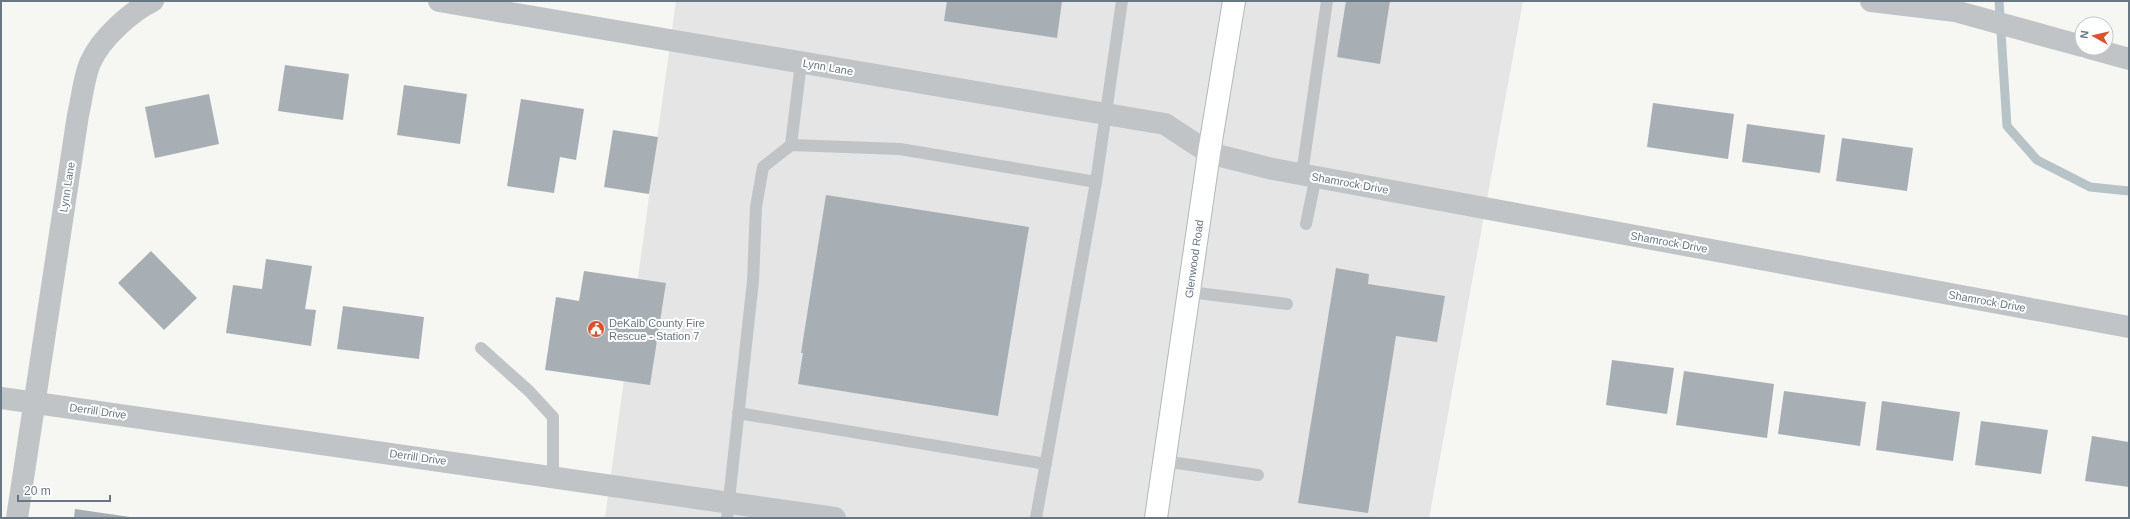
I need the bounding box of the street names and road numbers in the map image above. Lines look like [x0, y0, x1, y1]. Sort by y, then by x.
street label: Lynn Lane [802, 57, 854, 77]
street label: Lynn Lane [57, 161, 77, 213]
street label: Shamrock Drive [1310, 170, 1390, 196]
street label: Glenwood Road [1183, 219, 1205, 299]
street label: Shamrock Drive [1629, 229, 1709, 255]
street label: Shamrock Drive [1947, 288, 2027, 314]
street label: Derrill Drive [69, 401, 127, 421]
street label: Derrill Drive [389, 447, 447, 467]

